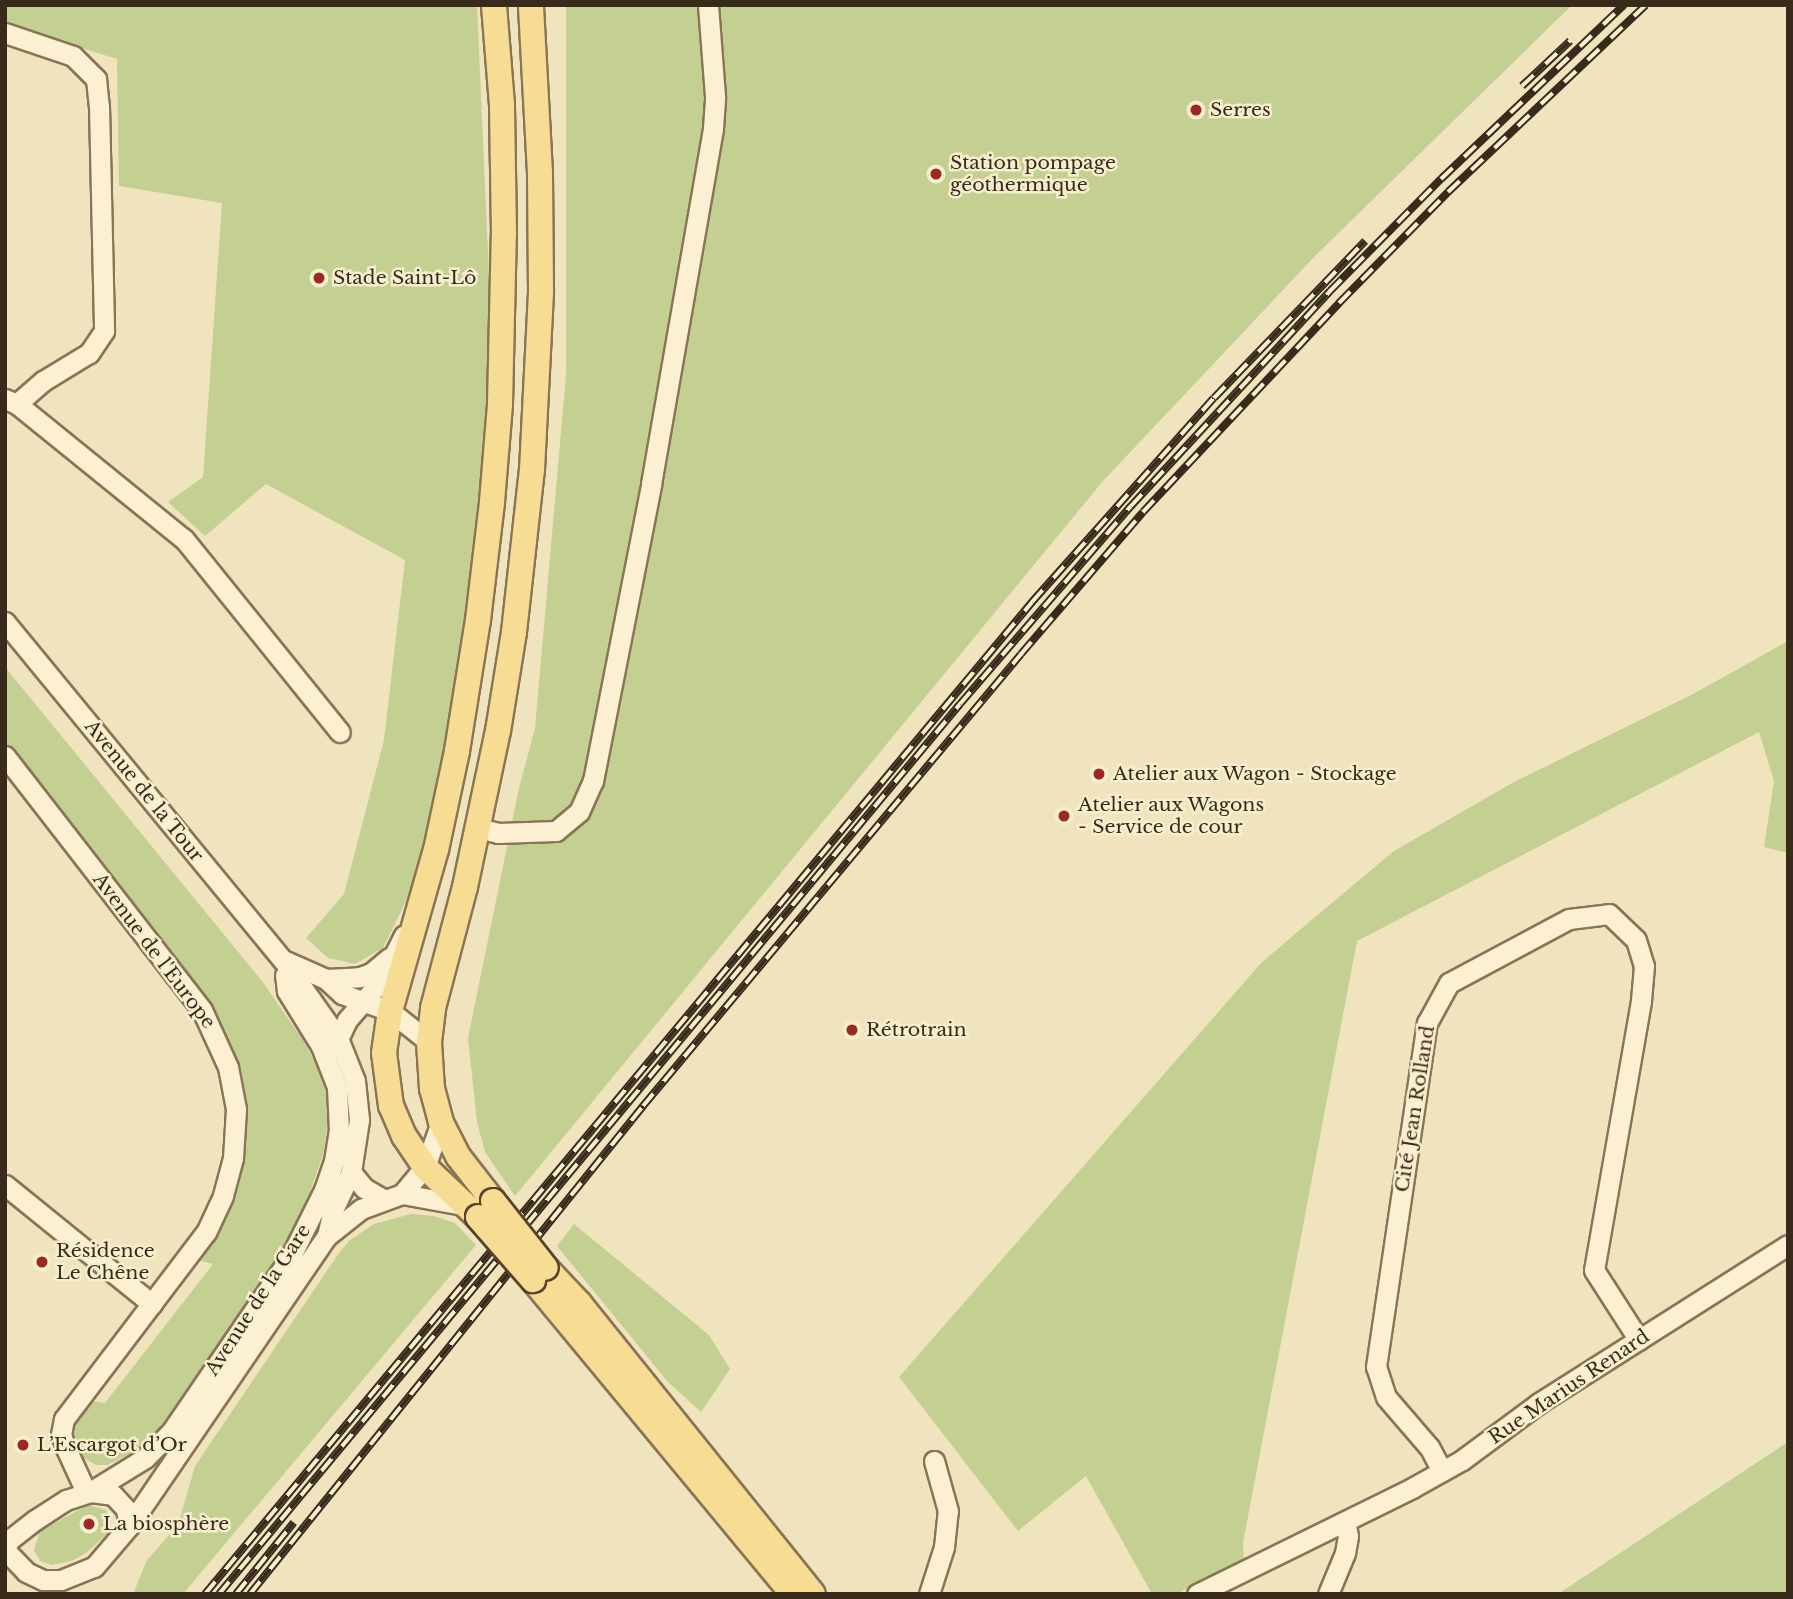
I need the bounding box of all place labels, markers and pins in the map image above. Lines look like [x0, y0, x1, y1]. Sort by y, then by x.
place label: Serres [1210, 99, 1271, 121]
marker: Serres [1188, 102, 1204, 118]
place label: Station pompage géothermique [950, 152, 1116, 196]
marker: Station pompage géothermique [928, 166, 944, 182]
place label: Stade Saint-Lô [333, 267, 476, 289]
marker: Stade Saint-Lô [311, 270, 327, 286]
place label: Atelier aux Wagon - Stockage [1113, 763, 1398, 785]
marker: Atelier aux Wagon - Stockage [1091, 766, 1107, 782]
place label: Atelier aux Wagons - Service de cour [1078, 794, 1266, 838]
marker: Atelier aux Wagons - Service de cour [1056, 808, 1072, 824]
place label: Rétrotrain [866, 1019, 967, 1041]
marker: Rétrotrain [844, 1022, 860, 1038]
place label: Résidence Le Chêne [56, 1240, 155, 1284]
marker: Résidence Le Chêne [34, 1254, 50, 1270]
place label: L’Escargot d’Or [37, 1434, 187, 1456]
marker: L’Escargot d’Or [15, 1437, 31, 1453]
place label: La biosphère [103, 1513, 229, 1535]
marker: La biosphère [81, 1516, 97, 1532]

